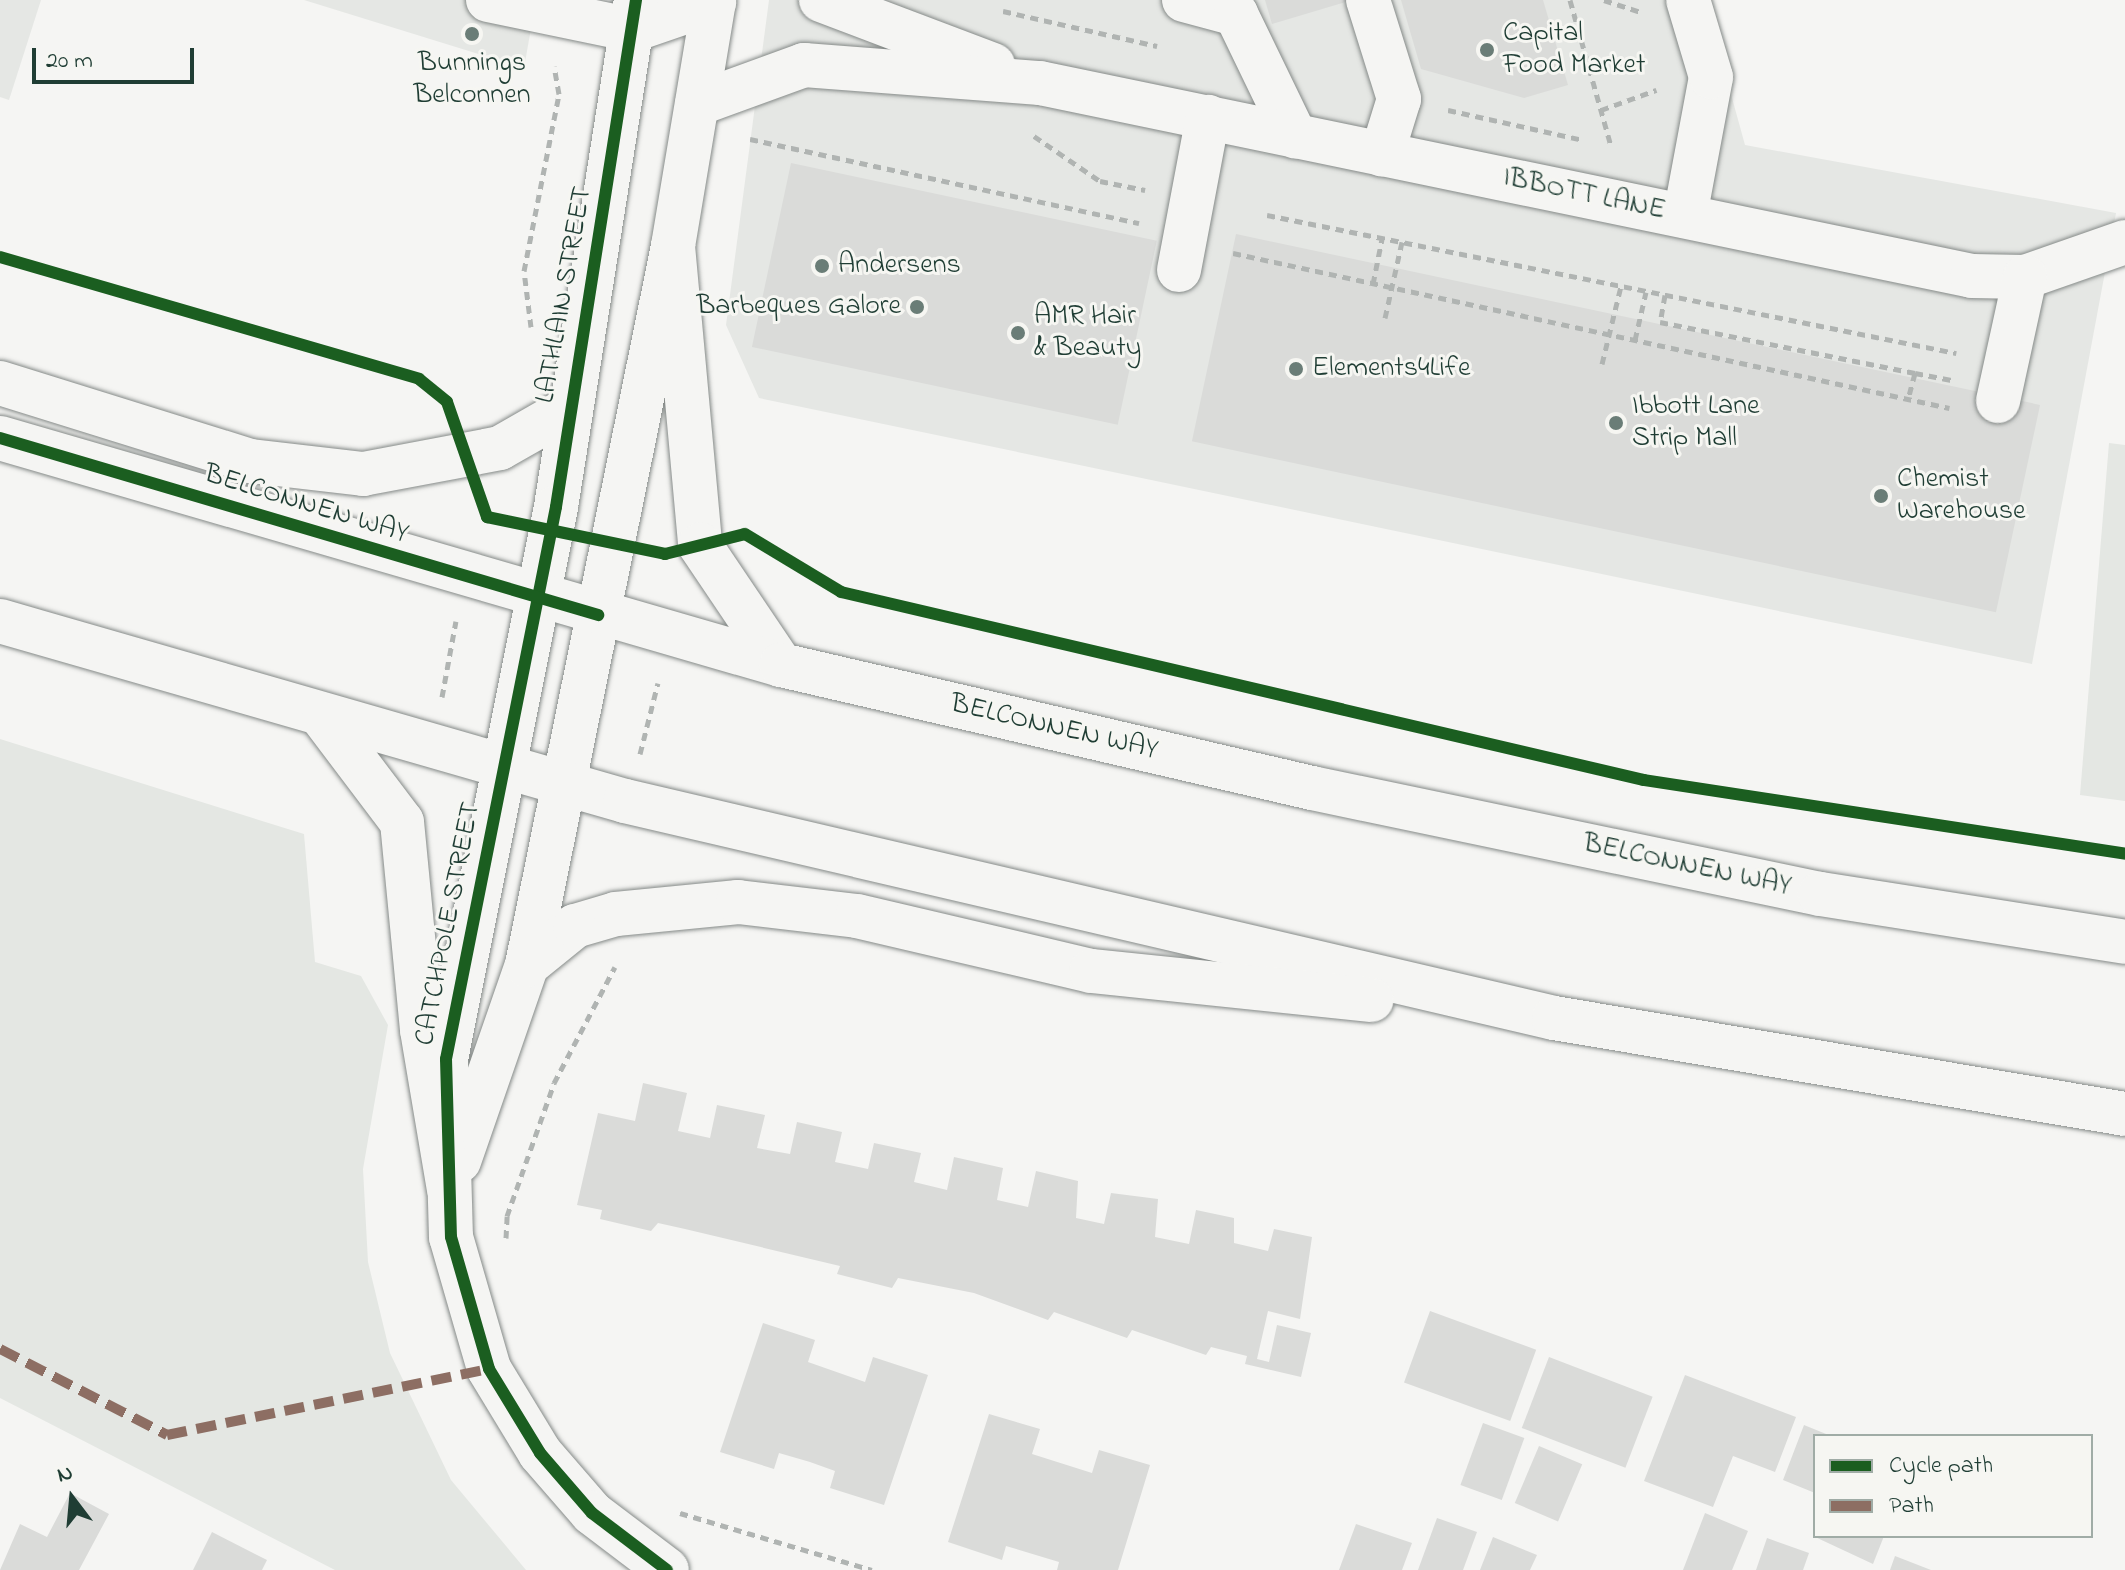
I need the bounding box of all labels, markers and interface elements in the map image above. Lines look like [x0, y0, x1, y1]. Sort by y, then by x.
place label: Capital Food Market [1503, 17, 1645, 83]
marker: Bunnings Belconnen [463, 25, 481, 43]
scale bar [36, 32, 198, 82]
marker: Capital Food Market [1478, 41, 1496, 59]
text: 20 m [46, 44, 93, 79]
place label: Bunnings Belconnen [413, 47, 531, 113]
street label: IBBOTT LANE [1500, 161, 1668, 229]
street label: LATHLAIN STREET [529, 184, 601, 406]
place label: Andersens [838, 249, 961, 283]
marker: Andersens [813, 257, 831, 275]
place label: Barbeques Galore [696, 290, 901, 324]
marker: Barbeques Galore [908, 298, 926, 316]
place label: AMR Hair & Beauty [1034, 300, 1141, 366]
marker: AMR Hair & Beauty [1009, 324, 1027, 342]
place label: Elements4Life [1312, 352, 1470, 386]
marker: Elements4Life [1287, 360, 1305, 378]
place label: Ibbott Lane Strip Mall [1632, 390, 1760, 456]
marker: Ibbott Lane Strip Mall [1607, 414, 1625, 432]
street label: BELCONNEN WAY [200, 458, 412, 552]
place label: Chemist Warehouse [1897, 463, 2026, 529]
marker: Chemist Warehouse [1872, 487, 1890, 505]
street label: BELCONNEN WAY [947, 688, 1161, 768]
street label: CATCHPOLE STREET [409, 800, 489, 1048]
street label: BELCONNEN WAY [1580, 828, 1794, 904]
legend [1813, 1434, 2093, 1538]
text: Cycle path [1889, 1449, 1993, 1484]
north arrow [32, 1458, 112, 1538]
text: N [54, 1458, 77, 1492]
text: Path [1889, 1489, 1934, 1524]

